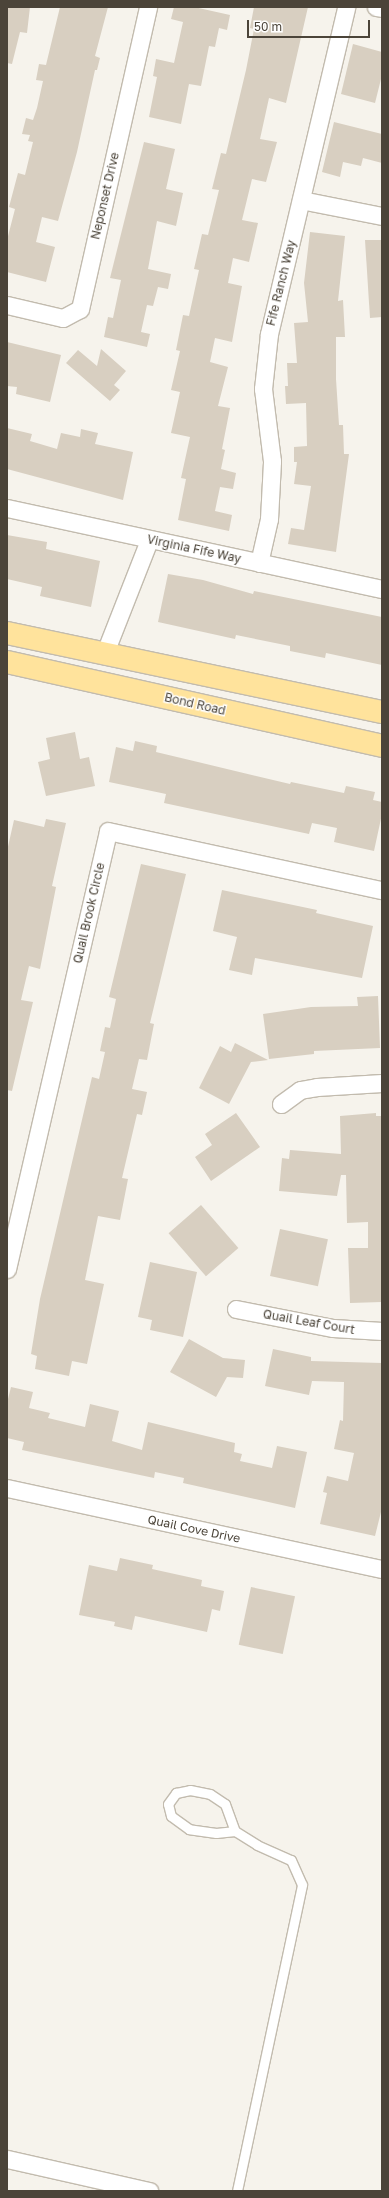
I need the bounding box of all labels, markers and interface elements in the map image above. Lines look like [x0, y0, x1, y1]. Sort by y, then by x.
scale bar [249, 12, 372, 38]
text: 50 m [254, 19, 282, 34]
street label: Neponset Drive [88, 151, 122, 241]
street label: Fife Ranch Way [263, 239, 299, 327]
street label: Virginia Fife Way [146, 532, 242, 566]
street label: Bond Road [163, 690, 227, 718]
street label: Quail Brook Circle [70, 861, 108, 965]
street label: Quail Leaf Court [262, 1307, 356, 1337]
street label: Quail Cove Drive [146, 1512, 242, 1546]

